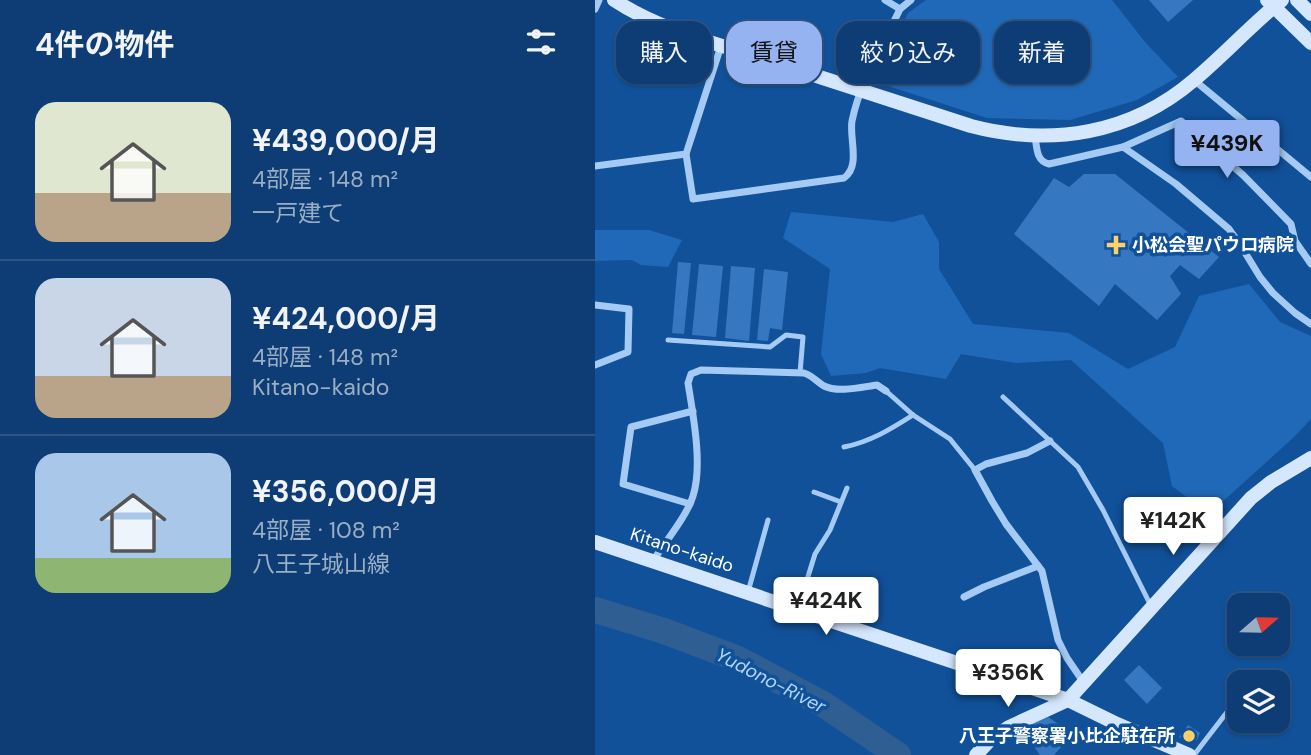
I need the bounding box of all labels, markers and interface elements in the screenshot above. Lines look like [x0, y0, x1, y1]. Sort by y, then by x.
chip: 購入 [616, 21, 712, 84]
chip: 賃貸 [726, 21, 822, 84]
chip: 絞り込み [836, 21, 980, 84]
chip: 新着 [994, 21, 1090, 84]
icon: filters [522, 23, 560, 61]
text: 4件の物件 [35, 25, 175, 64]
pin: ¥439K [1178, 120, 1276, 180]
text: ¥439,000/月 [252, 121, 440, 160]
text: ¥439K [1191, 128, 1263, 158]
icon: home [91, 130, 175, 214]
text: 4部屋 · 148 m² [252, 164, 398, 194]
text: 一戸建て [252, 198, 344, 228]
place label: 小松会聖パウロ病院 [1132, 233, 1294, 257]
marker: 小松会聖パウロ病院 [1106, 235, 1126, 255]
text: ¥424,000/月 [252, 299, 440, 338]
icon: home [91, 306, 175, 390]
text: 4部屋 · 148 m² [252, 342, 398, 372]
text: Kitano-kaido [252, 372, 389, 402]
text: ¥356,000/月 [252, 472, 440, 511]
icon: home [91, 481, 175, 565]
pin: ¥142K [1124, 498, 1222, 557]
text: ¥142K [1140, 505, 1206, 535]
text: 4部屋 · 108 m² [252, 515, 400, 545]
street label: Kitano-kaido [627, 522, 737, 578]
text: 八王子城山線 [252, 549, 390, 579]
pin: ¥424K [777, 578, 875, 637]
text: ¥424K [790, 585, 862, 615]
north arrow [1227, 593, 1290, 656]
map controls [1227, 593, 1290, 733]
water label: Yudono-River [711, 642, 831, 719]
pin: ¥356K [959, 650, 1057, 709]
text: ¥356K [972, 657, 1044, 687]
button: layers [1227, 670, 1290, 733]
place label: 八王子警察署小比企駐在所 [959, 724, 1175, 748]
marker: 八王子警察署小比企駐在所 [1181, 728, 1197, 744]

